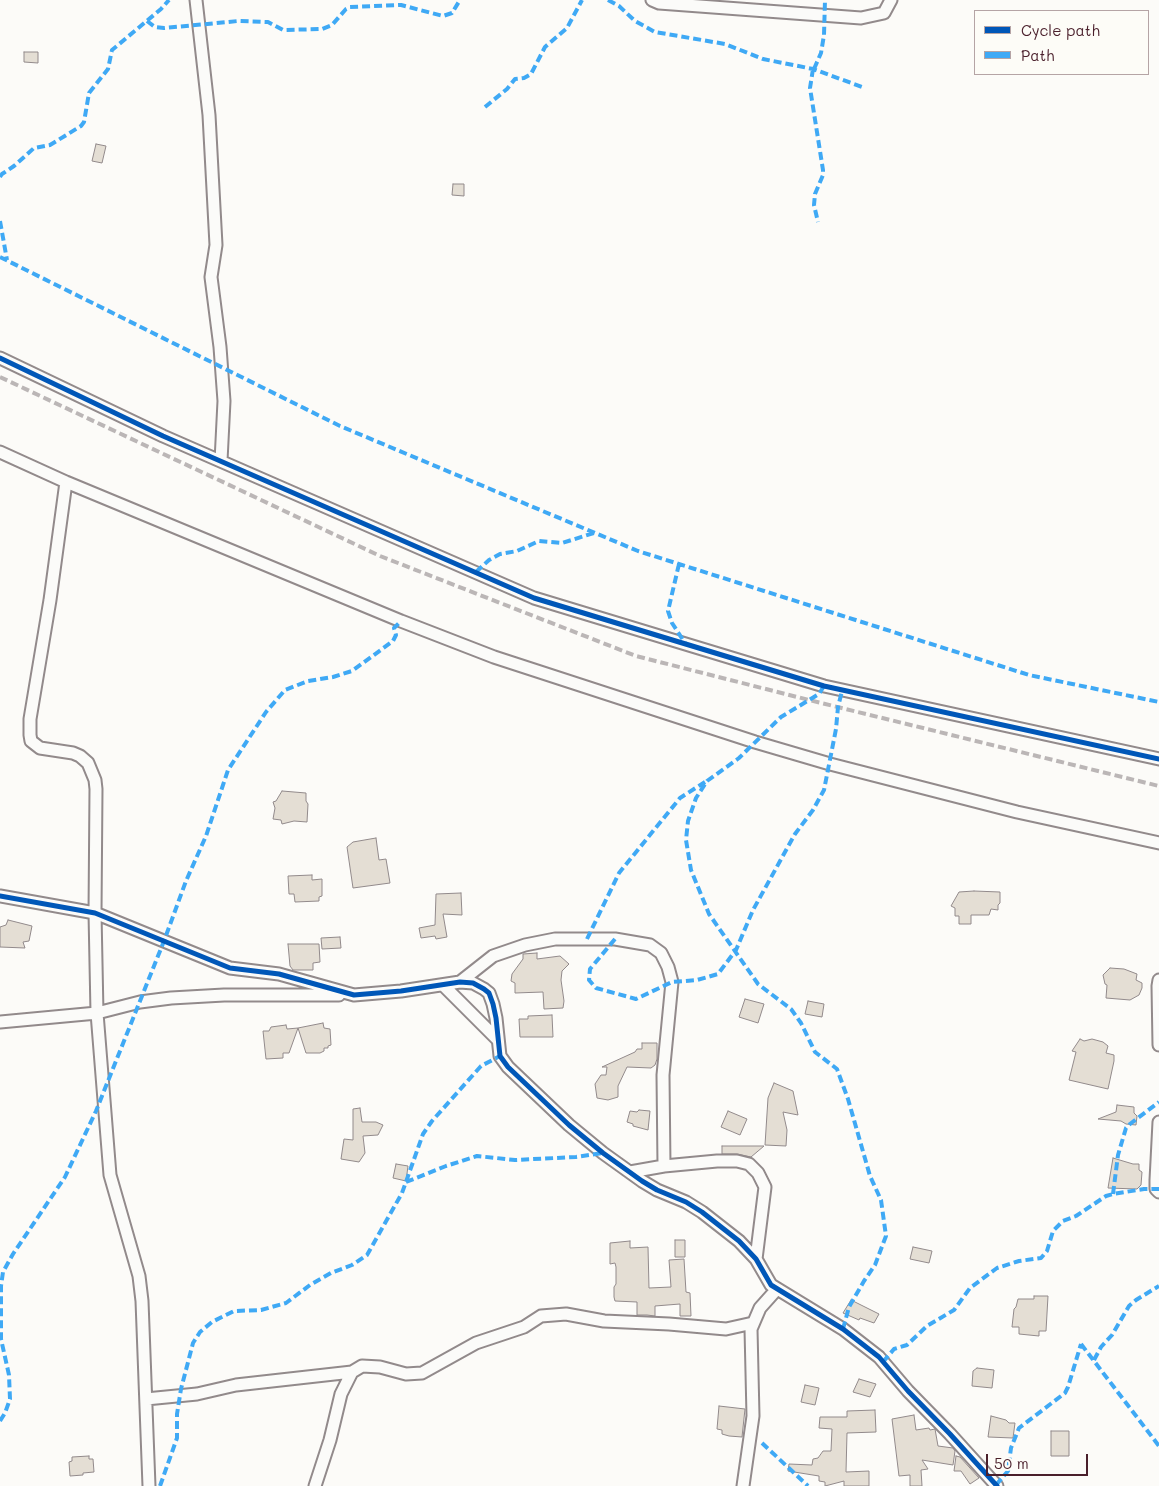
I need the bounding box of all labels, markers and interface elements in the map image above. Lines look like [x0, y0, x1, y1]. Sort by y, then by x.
legend [974, 10, 1149, 75]
text: Cycle path [1021, 20, 1100, 40]
text: Path [1021, 45, 1055, 65]
scale bar [989, 1444, 1092, 1476]
text: 50 m [994, 1453, 1029, 1473]

